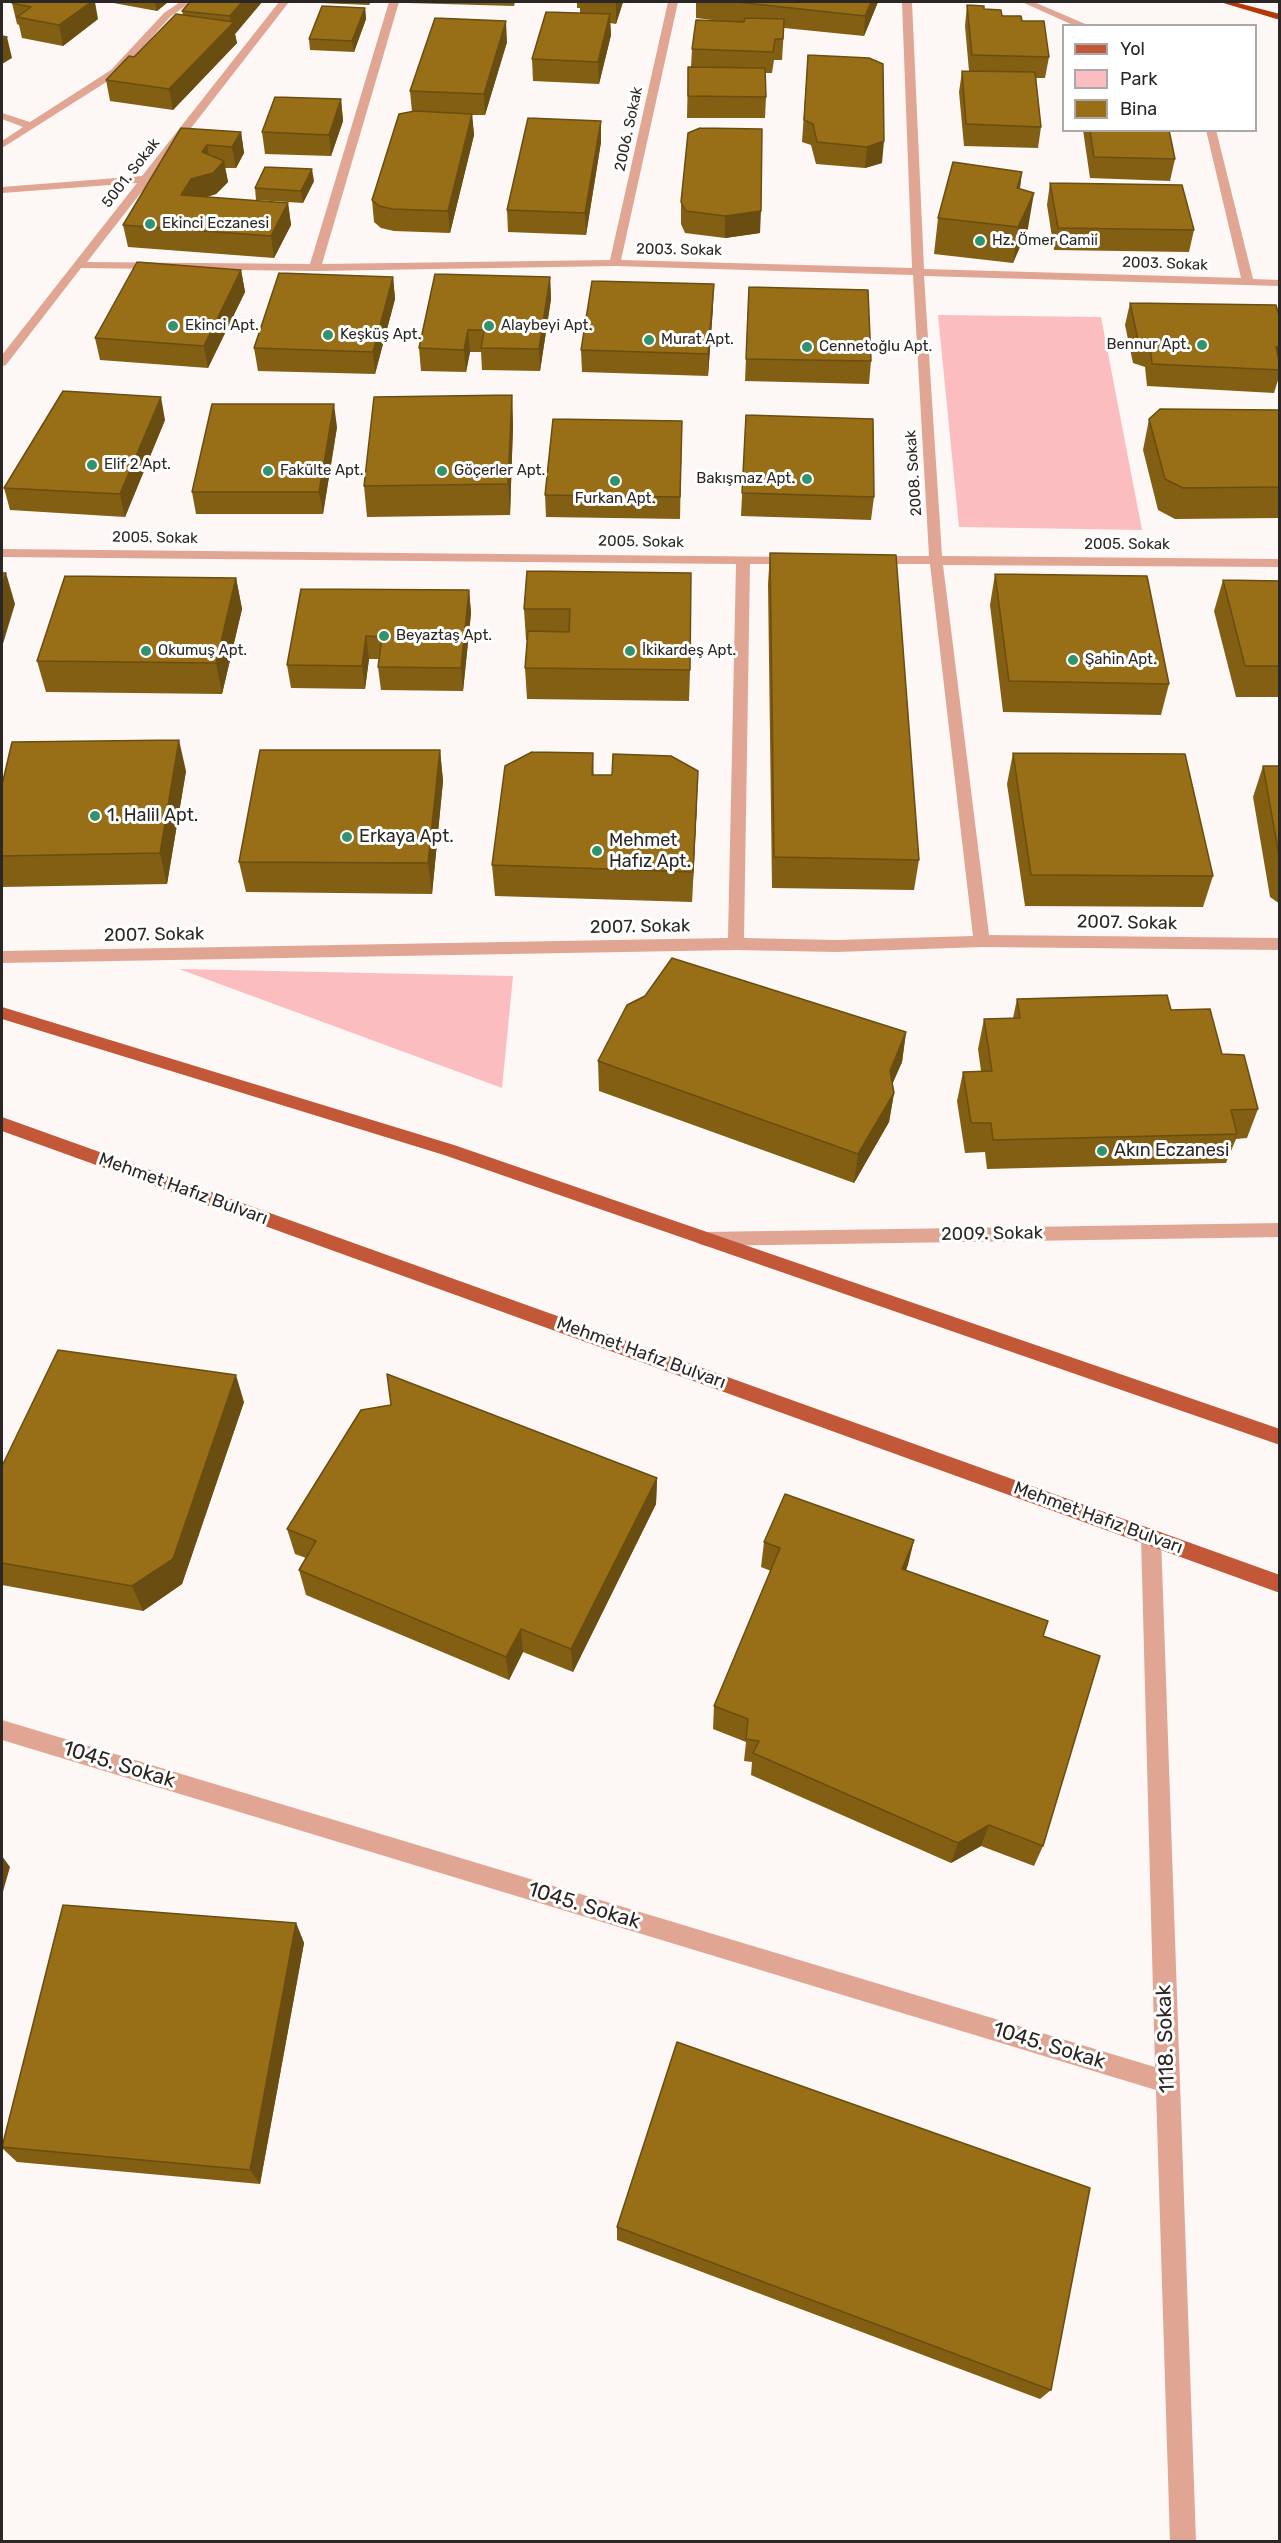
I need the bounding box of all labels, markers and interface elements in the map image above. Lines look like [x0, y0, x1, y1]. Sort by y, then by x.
legend [1062, 24, 1257, 132]
text: Yol [1120, 38, 1145, 60]
text: Park [1120, 68, 1157, 90]
street label: 2006. Sokak [611, 85, 647, 173]
text: Bina [1120, 98, 1157, 120]
street label: 5001. Sokak [98, 135, 164, 211]
place label: Ekinci Eczanesi [162, 215, 269, 233]
marker: Ekinci Eczanesi [143, 217, 157, 231]
place label: Hz. Ömer Camii [992, 232, 1098, 250]
marker: Hz. Ömer Camii [973, 234, 987, 248]
street label: 2003. Sokak [636, 240, 722, 260]
street label: 2003. Sokak [1122, 254, 1208, 274]
place label: Ekinci Apt. [185, 317, 259, 335]
place label: Alaybeyi Apt. [501, 317, 592, 335]
marker: Ekinci Apt. [166, 319, 180, 333]
marker: Alaybeyi Apt. [482, 319, 496, 333]
place label: Keşküş Apt. [340, 326, 421, 344]
marker: Keşküş Apt. [321, 328, 335, 342]
place label: Murat Apt. [661, 331, 734, 349]
marker: Murat Apt. [642, 333, 656, 347]
place label: Bennur Apt. [1106, 336, 1190, 354]
place label: Cennetoğlu Apt. [819, 338, 932, 356]
marker: Bennur Apt. [1195, 338, 1209, 352]
marker: Cennetoğlu Apt. [800, 340, 814, 354]
street label: 2008. Sokak [902, 429, 926, 517]
place label: Elif 2 Apt. [104, 456, 171, 474]
marker: Elif 2 Apt. [85, 458, 99, 472]
place label: Fakülte Apt. [280, 462, 364, 480]
place label: Göçerler Apt. [454, 462, 545, 480]
marker: Fakülte Apt. [261, 464, 275, 478]
marker: Göçerler Apt. [435, 464, 449, 478]
place label: Bakışmaz Apt. [696, 470, 795, 488]
marker: Bakışmaz Apt. [800, 472, 814, 486]
marker: Furkan Apt. [608, 474, 622, 488]
place label: Furkan Apt. [575, 490, 655, 508]
street label: 2005. Sokak [112, 528, 198, 548]
street label: 2005. Sokak [598, 532, 684, 552]
street label: 2005. Sokak [1084, 536, 1170, 554]
place label: Beyaztaş Apt. [396, 627, 492, 645]
marker: Beyaztaş Apt. [377, 629, 391, 643]
place label: Okumuş Apt. [158, 642, 247, 660]
place label: İkikardeş Apt. [642, 642, 736, 660]
marker: Okumuş Apt. [139, 644, 153, 658]
marker: İkikardeş Apt. [623, 644, 637, 658]
place label: Şahin Apt. [1085, 651, 1157, 669]
marker: Şahin Apt. [1066, 653, 1080, 667]
place label: 1. Halil Apt. [107, 805, 198, 827]
marker: 1. Halil Apt. [88, 809, 102, 823]
place label: Erkaya Apt. [359, 826, 454, 848]
marker: Erkaya Apt. [340, 830, 354, 844]
place label: Mehmet Hafız Apt. [609, 830, 691, 872]
marker: Mehmet Hafız Apt. [590, 844, 604, 858]
street label: 2007. Sokak [1077, 911, 1177, 935]
street label: 2007. Sokak [590, 915, 690, 939]
street label: 2007. Sokak [104, 923, 204, 947]
place label: Akın Eczanesi [1114, 1140, 1229, 1162]
marker: Akın Eczanesi [1095, 1144, 1109, 1158]
street label: Mehmet Hafız Bulvarı [95, 1148, 271, 1230]
street label: 2009. Sokak [941, 1222, 1043, 1246]
street label: Mehmet Hafız Bulvarı [553, 1312, 729, 1394]
street label: Mehmet Hafız Bulvarı [1010, 1477, 1186, 1559]
street label: 1045. Sokak [60, 1736, 178, 1794]
street label: 1045. Sokak [525, 1877, 643, 1935]
street label: 1118. Sokak [1152, 1984, 1180, 2094]
street label: 1045. Sokak [990, 2017, 1108, 2075]

